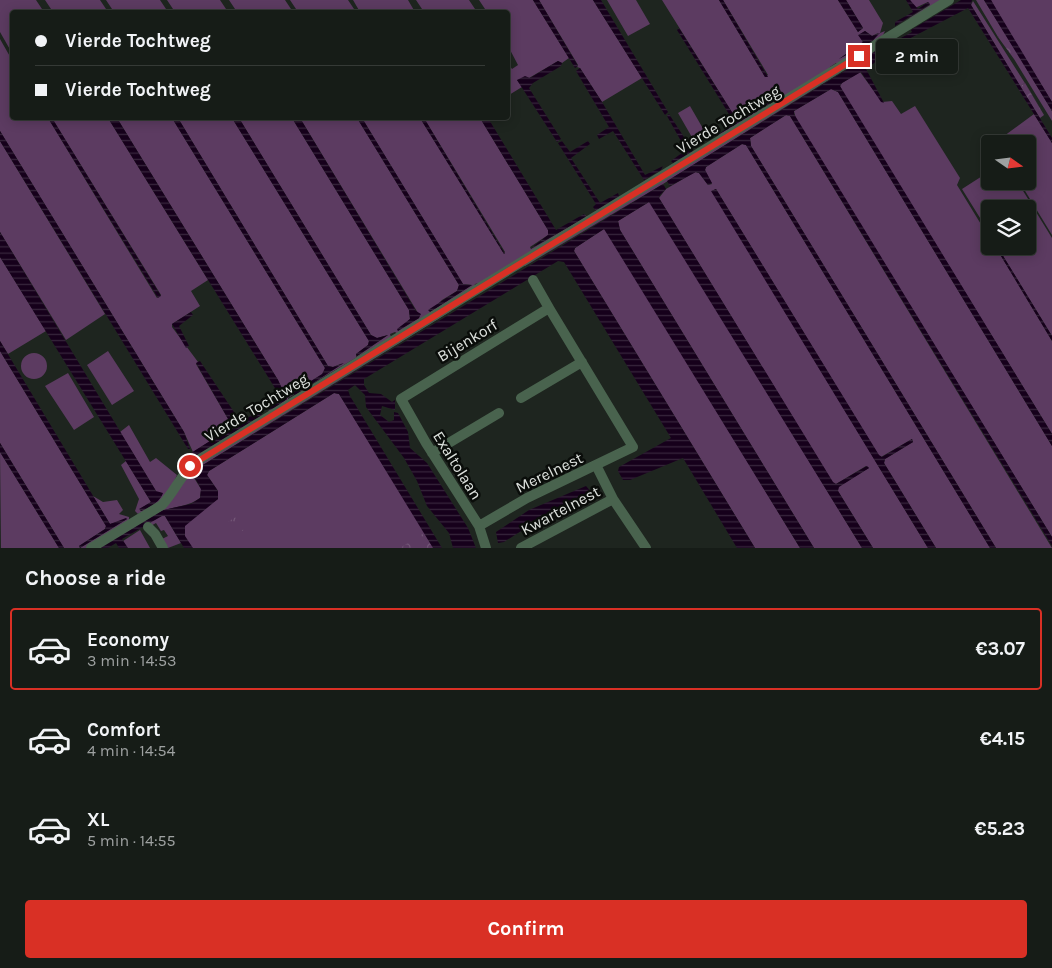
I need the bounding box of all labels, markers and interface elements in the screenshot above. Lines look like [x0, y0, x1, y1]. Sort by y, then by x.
text: Vierde Tochtweg [65, 30, 211, 52]
callout: 2 min [876, 38, 959, 74]
route end [848, 45, 870, 67]
text: 2 min [895, 47, 939, 66]
text: Vierde Tochtweg [65, 79, 211, 101]
street label: Vierde Tochtweg [673, 81, 784, 158]
north arrow [981, 135, 1036, 190]
map controls [981, 135, 1036, 255]
button: layers [981, 200, 1036, 255]
street label: Bijenkorf [434, 315, 501, 366]
street label: Vierde Tochtweg [201, 369, 312, 446]
street label: Exaltolaan [429, 428, 486, 503]
street label: Merelnest [512, 448, 586, 497]
route start [179, 455, 201, 477]
street label: Kwartelnest [517, 482, 603, 539]
text: Choose a ride [25, 565, 166, 591]
icon: car [27, 627, 72, 672]
text: Economy [87, 629, 169, 651]
text: €3.07 [976, 638, 1025, 660]
text: 3 min · 14:53 [87, 651, 177, 670]
icon: car [27, 717, 72, 762]
text: Comfort [87, 719, 161, 741]
text: €4.15 [980, 728, 1025, 750]
text: 4 min · 14:54 [87, 741, 175, 760]
icon: car [27, 807, 72, 852]
text: XL [87, 809, 109, 831]
text: €5.23 [975, 818, 1025, 840]
text: 5 min · 14:55 [87, 831, 176, 850]
button: Confirm [25, 900, 1027, 958]

